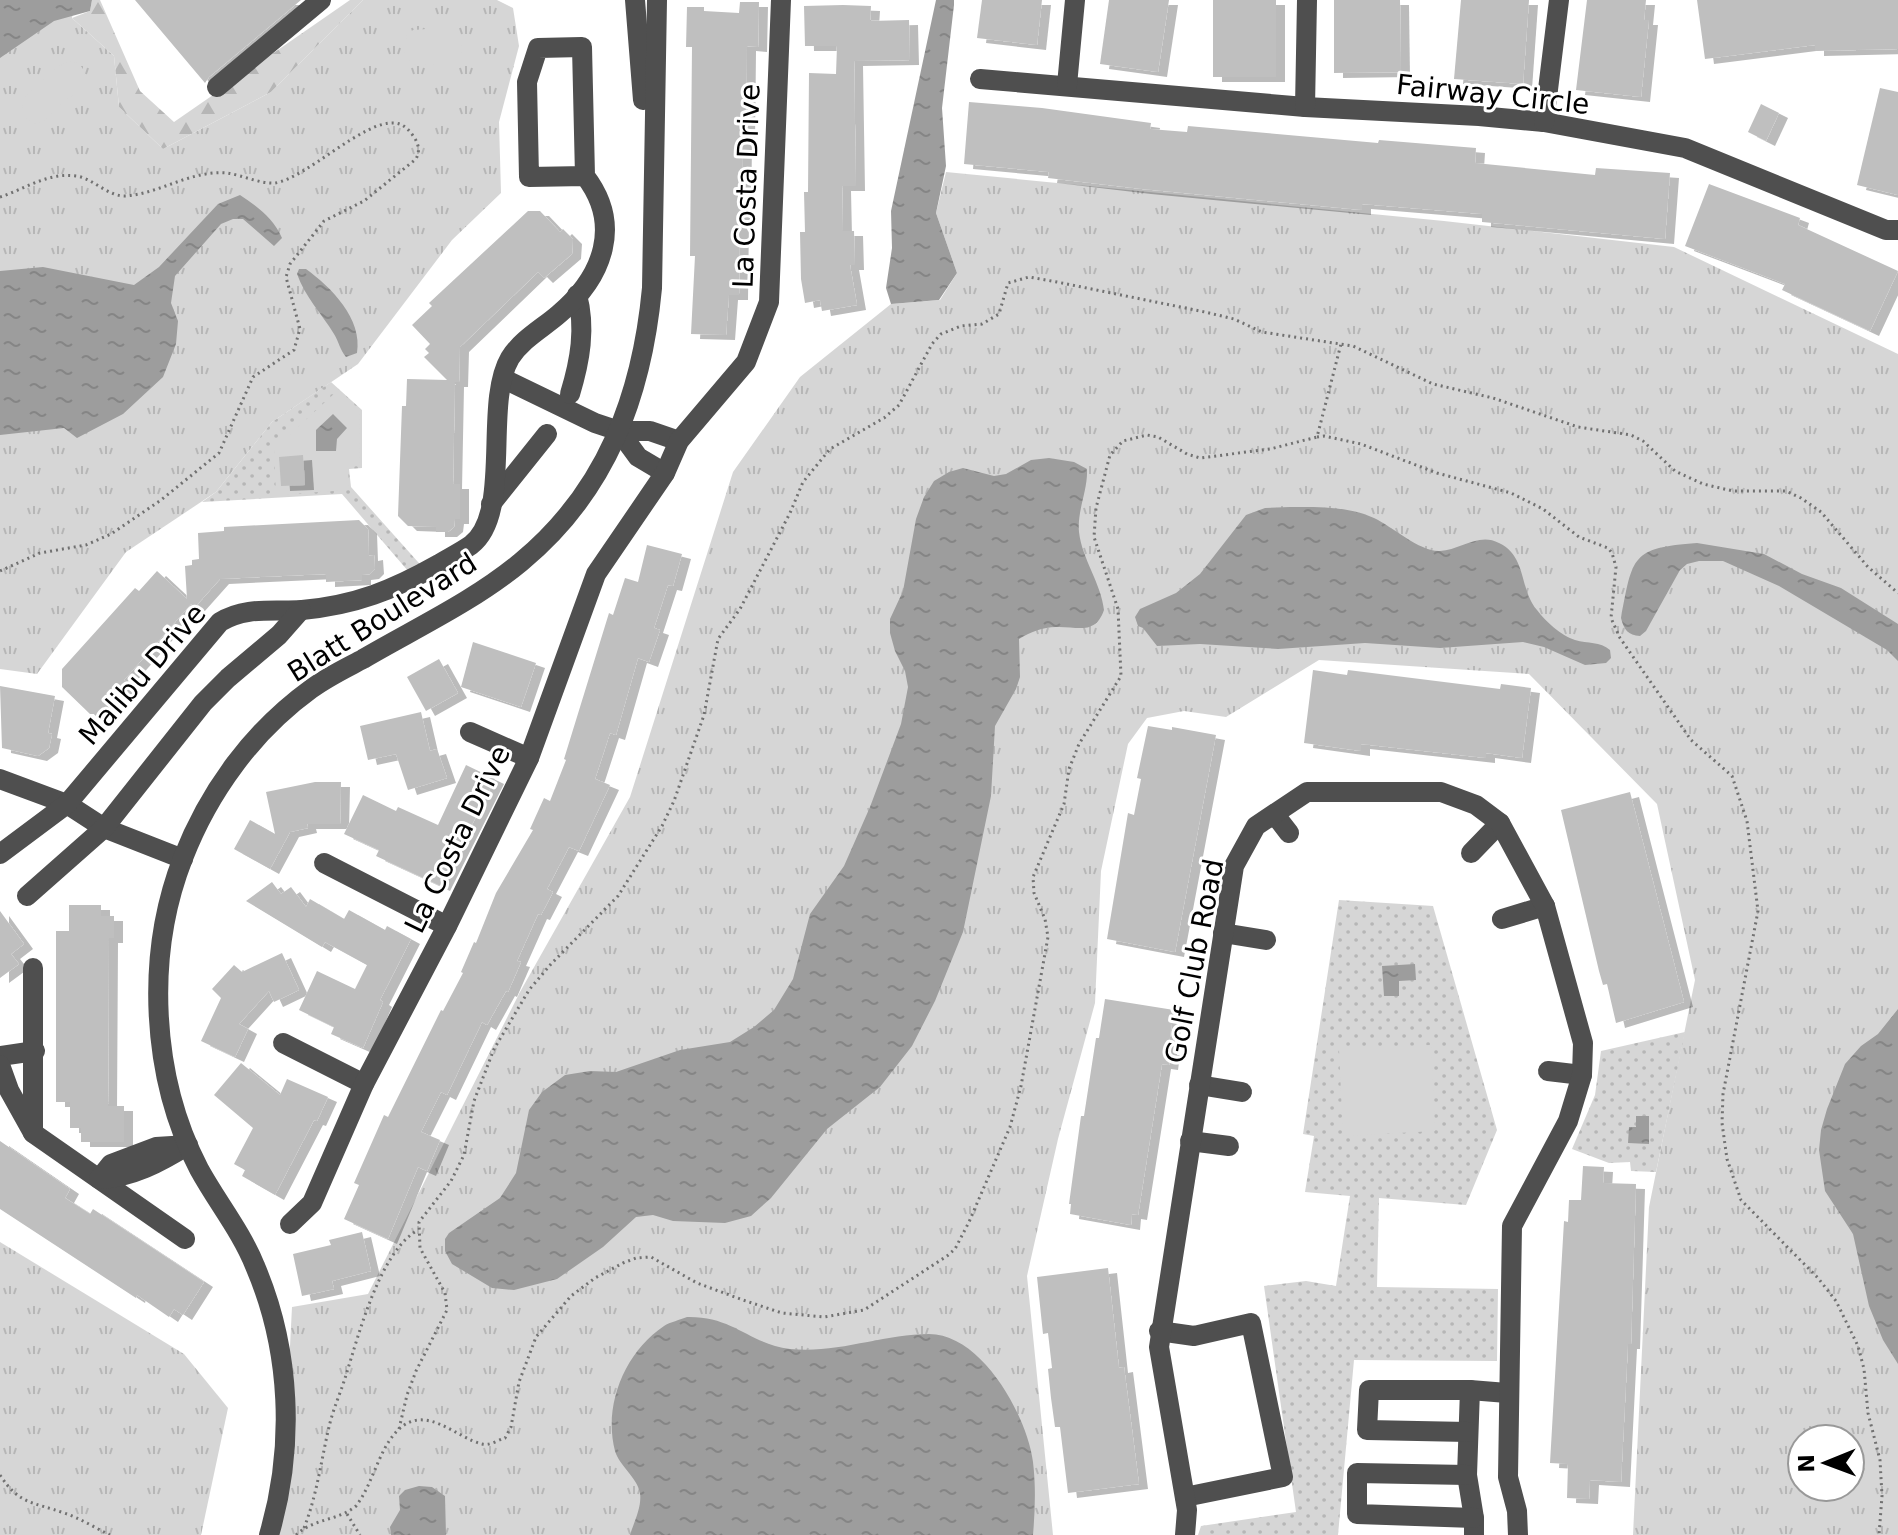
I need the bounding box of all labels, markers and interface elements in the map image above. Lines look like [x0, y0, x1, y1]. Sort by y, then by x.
street label: Fairway Circle [1395, 68, 1591, 121]
street label: La Costa Drive [726, 83, 767, 289]
street label: Blatt Boulevard [282, 546, 483, 689]
street label: Malibu Drive [72, 597, 213, 752]
street label: La Costa Drive [398, 740, 517, 938]
street label: Golf Club Road [1159, 856, 1230, 1066]
north arrow [1786, 1423, 1866, 1503]
text: N [1794, 1454, 1819, 1473]

